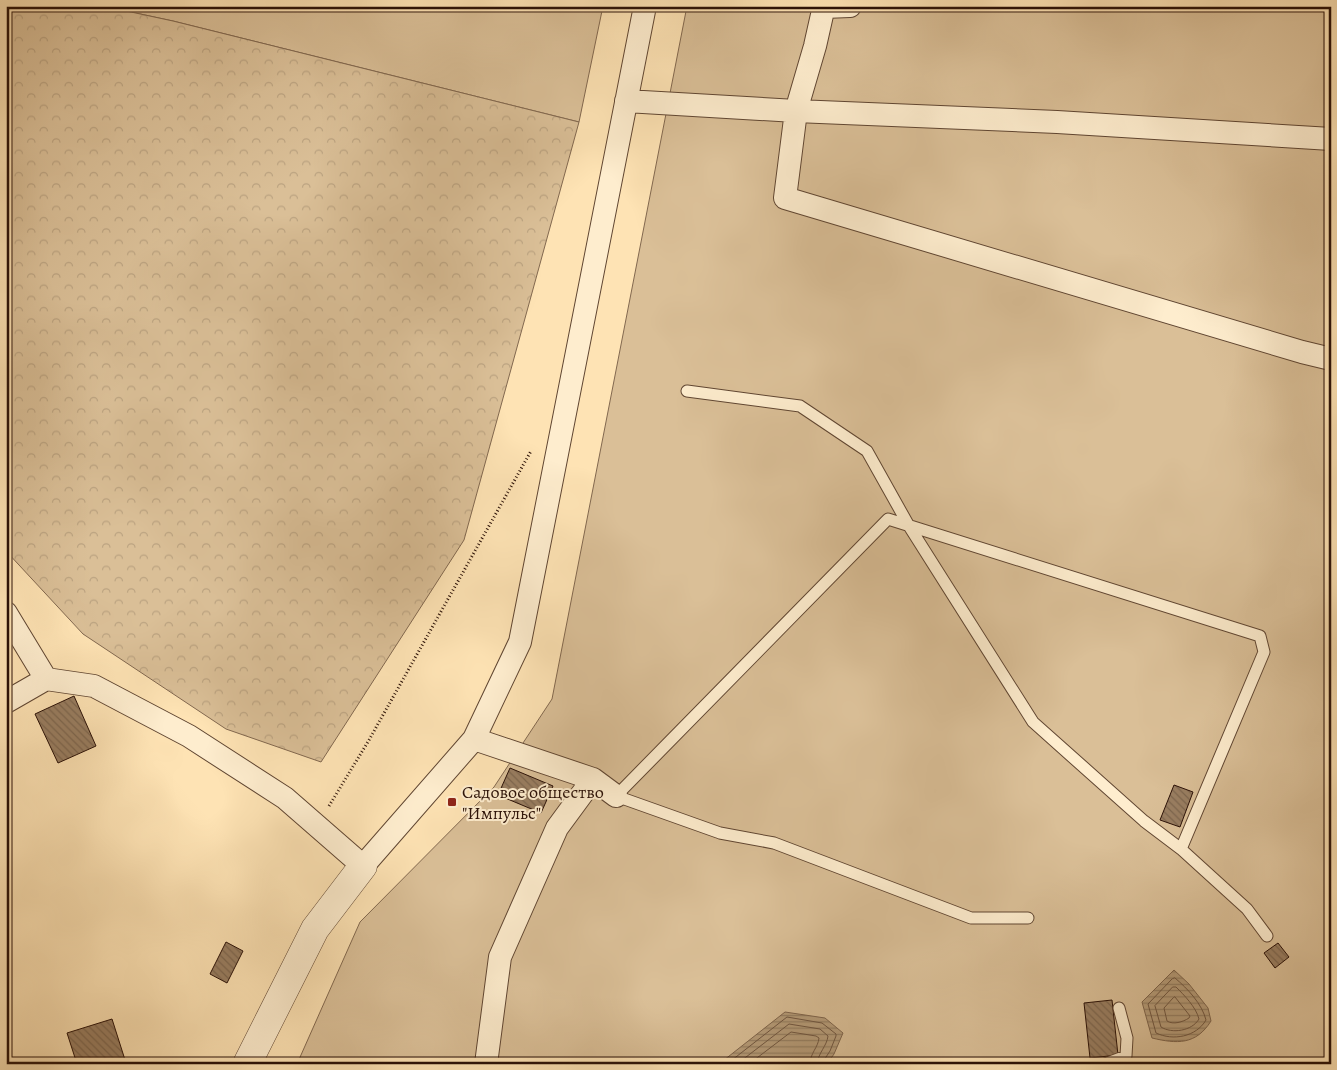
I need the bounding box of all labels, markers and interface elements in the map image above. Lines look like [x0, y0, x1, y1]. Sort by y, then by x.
place label: Садовое общество "Импульс" [462, 780, 604, 825]
marker: Садовое общество "Импульс" [446, 796, 458, 808]

